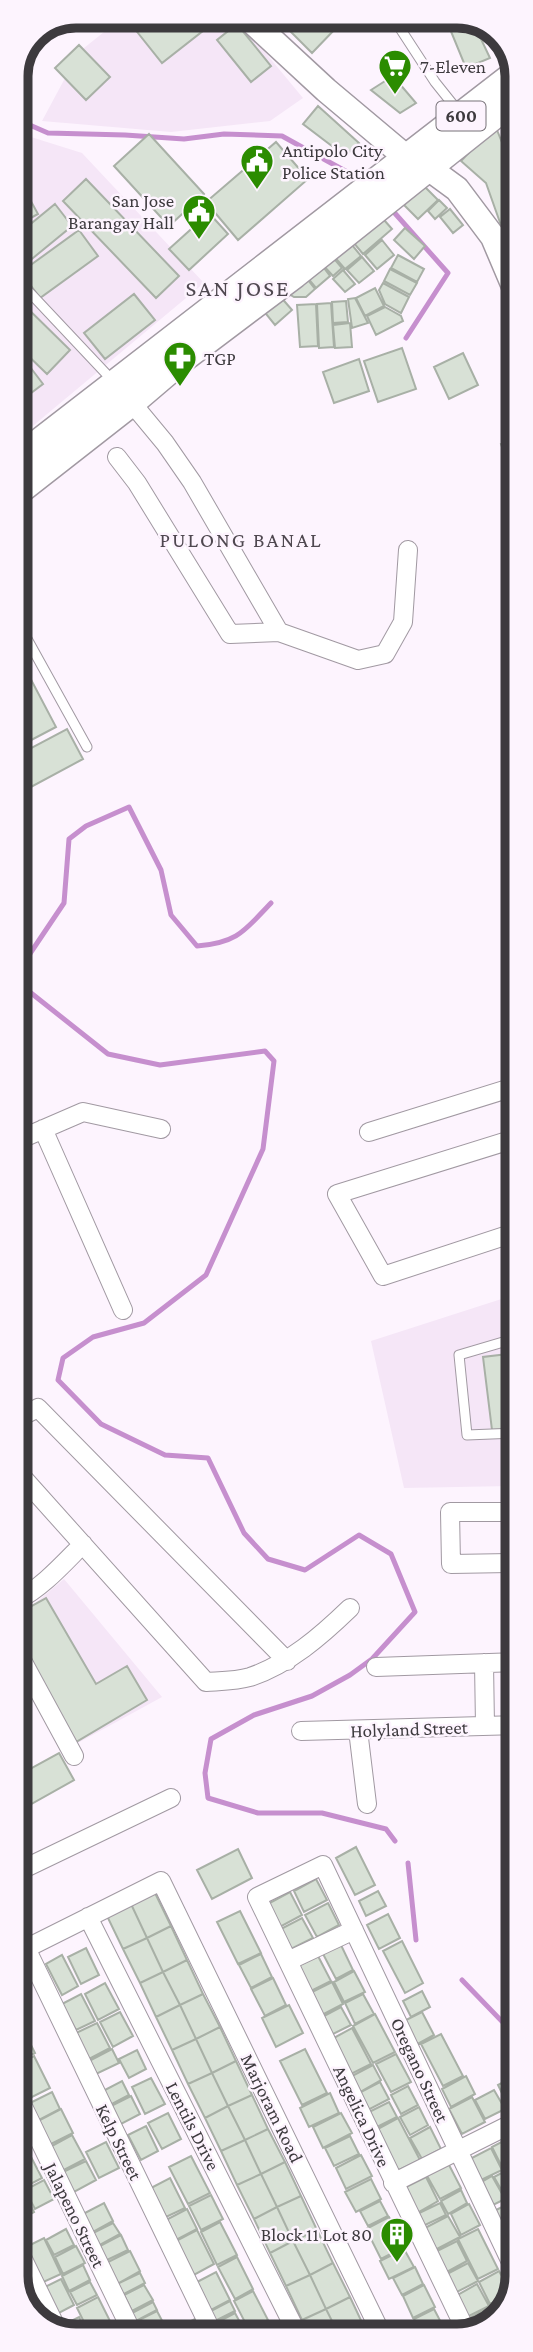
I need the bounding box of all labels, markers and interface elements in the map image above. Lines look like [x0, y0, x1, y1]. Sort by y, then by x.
supermarket icon: 7-Eleven [376, 47, 414, 96]
place label: 7-Eleven [420, 56, 486, 77]
road number: 600 [436, 102, 486, 131]
place label: Antipolo City Police Station [282, 140, 385, 183]
public building icon: Antipolo City Police Station [238, 142, 276, 191]
place label: San Jose Barangay Hall [68, 190, 174, 233]
public building icon: San Jose Barangay Hall [180, 192, 218, 241]
district label: SAN JOSE [186, 275, 290, 301]
pharmacy icon: TGP [161, 339, 199, 388]
place label: TGP [204, 348, 236, 369]
district label: PULONG BANAL [159, 528, 323, 552]
street label: Holyland Street [350, 1716, 469, 1742]
street label: Oregano Street [387, 2014, 454, 2126]
street label: Marjoram Road [236, 2050, 307, 2166]
street label: Angelica Drive [329, 2062, 395, 2170]
street label: Lentils Drive [162, 2078, 224, 2174]
street label: Kelp Street [92, 2101, 147, 2184]
street label: Jalapeno Street [40, 2157, 110, 2272]
building icon: Block 11 Lot 80 [378, 2215, 416, 2264]
place label: Block 11 Lot 80 [261, 2224, 372, 2245]

